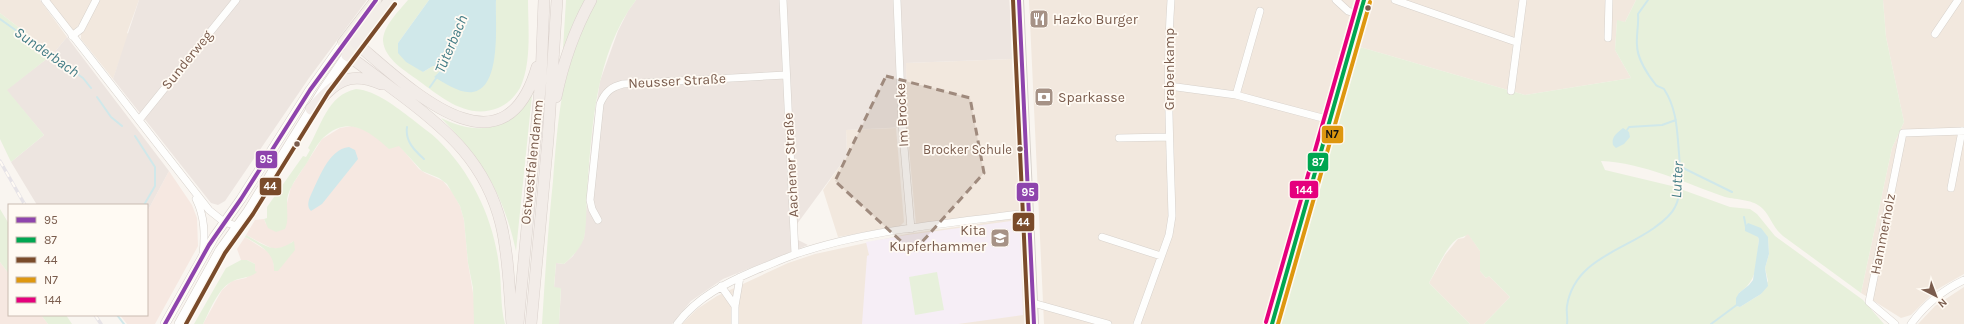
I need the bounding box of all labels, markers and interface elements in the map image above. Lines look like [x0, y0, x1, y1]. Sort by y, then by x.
unlabelled marker [1363, 3, 1373, 13]
restaurant icon: Hazko Burger [1028, 8, 1050, 30]
place label: Hazko Burger [1053, 11, 1139, 28]
water label: Tüterbach [431, 12, 471, 76]
water label: Sunderbach [11, 23, 83, 81]
street label: Sunderweg [158, 27, 216, 93]
street label: Grabenkamp [1161, 28, 1178, 110]
street label: Neusser Straße [628, 70, 726, 92]
street label: Im Brocke [892, 83, 912, 147]
bank icon: Sparkasse [1033, 86, 1055, 108]
place label: Sparkasse [1058, 89, 1125, 106]
street label: Ostwestfalendamm [517, 99, 547, 225]
street label: Aachener Straße [780, 112, 802, 218]
line badge: N7 [1321, 125, 1344, 144]
text: N7 [1325, 128, 1339, 141]
unlabelled marker [292, 139, 302, 149]
place label: Brocker Schule [923, 142, 1012, 157]
marker: Brocker Schule [1015, 144, 1025, 154]
line badge: 95 [255, 150, 278, 169]
line badge: 87 [1307, 152, 1329, 172]
text: 95 [259, 153, 273, 166]
text: 87 [1312, 156, 1325, 169]
water label: Lutter [1667, 160, 1687, 199]
line badge: 44 [259, 177, 282, 196]
text: 44 [263, 180, 277, 193]
line badge: 144 [1289, 180, 1319, 199]
line badge: 95 [1016, 182, 1039, 202]
text: 144 [1295, 184, 1313, 197]
text: 95 [1021, 186, 1035, 199]
street label: Hammerholz [1867, 192, 1899, 276]
legend [8, 204, 148, 316]
line badge: 44 [1012, 212, 1035, 232]
text: 95 [44, 213, 58, 227]
text: 44 [1016, 216, 1030, 229]
place label: Kita Kupferhammer [889, 222, 987, 255]
school or university icon: Kita Kupferhammer [989, 227, 1011, 249]
text: 87 [44, 233, 57, 247]
text: 44 [44, 253, 58, 267]
text: N7 [44, 273, 58, 287]
north arrow [1916, 276, 1956, 316]
text: 144 [44, 293, 62, 307]
text: N [1935, 296, 1950, 311]

